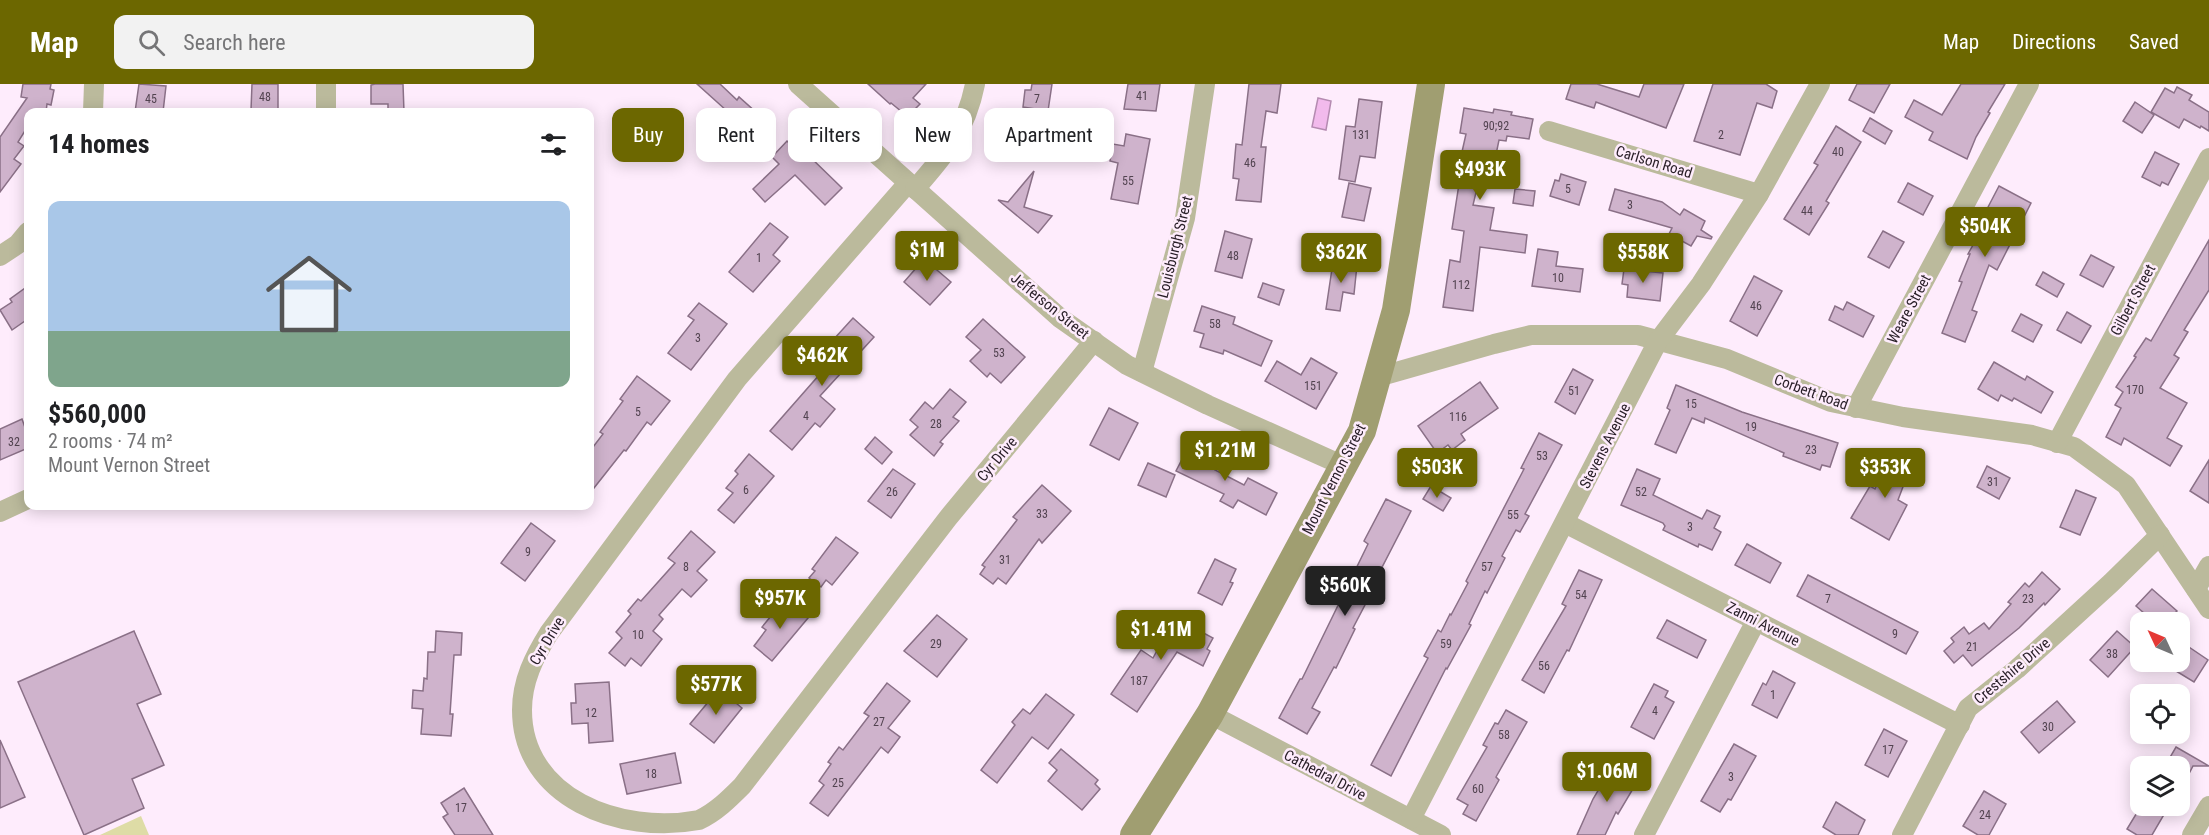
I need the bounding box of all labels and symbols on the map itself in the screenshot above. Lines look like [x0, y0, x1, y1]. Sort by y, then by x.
house number: 41 [1136, 89, 1148, 103]
house number: 48 [259, 90, 271, 104]
house number: 45 [145, 92, 157, 106]
house number: 7 [1034, 92, 1040, 106]
house number: 90;92 [1483, 119, 1509, 133]
house number: 131 [1352, 128, 1370, 142]
house number: 2 [1718, 128, 1724, 142]
street label: Carlson Road [1614, 142, 1694, 182]
house number: 40 [1832, 145, 1844, 159]
pin: $493K [1438, 150, 1522, 201]
house number: 46 [1244, 156, 1256, 170]
house number: 55 [1122, 174, 1134, 188]
house number: 5 [1565, 182, 1571, 196]
street label: Louisburgh Street [1154, 194, 1196, 300]
house number: 3 [1627, 198, 1633, 212]
house number: 44 [1801, 204, 1813, 218]
pin: $504K [1943, 207, 2027, 258]
pin: $1M [898, 231, 956, 282]
pin: $362K [1299, 233, 1383, 284]
pin: $558K [1601, 233, 1685, 284]
house number: 48 [1227, 249, 1239, 263]
house number: 1 [756, 251, 762, 265]
street label: Gilbert Street [2107, 261, 2159, 339]
street label: Jefferson Street [1007, 269, 1093, 343]
house number: 10 [1552, 271, 1564, 285]
street label: Weare Street [1883, 271, 1935, 347]
house number: 112 [1452, 278, 1470, 292]
house number: 46 [1750, 299, 1762, 313]
house number: 58 [1209, 317, 1221, 331]
house number: 3 [695, 331, 701, 345]
pin: $462K [780, 336, 864, 387]
house number: 53 [993, 346, 1005, 360]
street label: Corbett Road [1772, 370, 1850, 414]
house number: 151 [1304, 379, 1322, 393]
house number: 170 [2126, 383, 2144, 397]
house number: 51 [1568, 384, 1580, 398]
house number: 15 [1685, 397, 1697, 411]
street label: Stevens Avenue [1576, 400, 1634, 492]
house number: 5 [635, 405, 641, 419]
house number: 4 [803, 409, 809, 423]
house number: 116 [1449, 410, 1467, 424]
house number: 28 [930, 417, 942, 431]
house number: 19 [1745, 420, 1757, 434]
street label: Mount Vernon Street [1298, 421, 1370, 537]
pin: $1.21M [1176, 431, 1274, 482]
street label: Cyr Drive [973, 433, 1021, 485]
house number: 32 [8, 435, 20, 449]
house number: 23 [1805, 443, 1817, 457]
pin: $503K [1395, 448, 1479, 499]
pin: $353K [1843, 448, 1927, 499]
house number: 53 [1536, 449, 1548, 463]
house number: 31 [1987, 475, 1999, 489]
house number: 6 [743, 483, 749, 497]
house number: 26 [886, 485, 898, 499]
house number: 52 [1635, 485, 1647, 499]
house number: 33 [1036, 507, 1048, 521]
house number: 55 [1507, 508, 1519, 522]
house number: 3 [1687, 520, 1693, 534]
house number: 9 [525, 545, 531, 559]
house number: 31 [999, 553, 1011, 567]
house number: 8 [683, 560, 689, 574]
house number: 57 [1481, 560, 1493, 574]
pin: $560K [1303, 566, 1387, 617]
pin: $957K [738, 579, 822, 630]
house number: 54 [1575, 588, 1587, 602]
house number: 7 [1825, 592, 1831, 606]
house number: 23 [2022, 592, 2034, 606]
street label: Zanni Avenue [1723, 598, 1803, 650]
pin: $1.41M [1112, 610, 1210, 661]
north arrow [2130, 612, 2190, 672]
street label: Cyr Drive [526, 614, 568, 668]
house number: 9 [1892, 627, 1898, 641]
house number: 10 [632, 628, 644, 642]
street label: Crestshire Drive [1970, 634, 2054, 708]
house number: 29 [930, 637, 942, 651]
house number: 59 [1440, 637, 1452, 651]
house number: 21 [1966, 640, 1978, 654]
house number: 38 [2106, 647, 2118, 661]
house number: 56 [1538, 659, 1550, 673]
pin: $577K [674, 665, 758, 716]
house number: 187 [1130, 674, 1148, 688]
house number: 1 [1770, 688, 1776, 702]
house number: 4 [1652, 704, 1658, 718]
house number: 12 [585, 706, 597, 720]
house number: 27 [873, 715, 885, 729]
house number: 30 [2042, 720, 2054, 734]
house number: 58 [1498, 728, 1510, 742]
house number: 17 [1882, 743, 1894, 757]
street label: Cathedral Drive [1281, 746, 1369, 804]
pin: $1.06M [1558, 752, 1656, 803]
house number: 18 [645, 767, 657, 781]
house number: 3 [1728, 770, 1734, 784]
house number: 25 [832, 776, 844, 790]
house number: 60 [1472, 782, 1484, 796]
house number: 17 [455, 801, 467, 815]
house number: 24 [1979, 808, 1991, 822]

